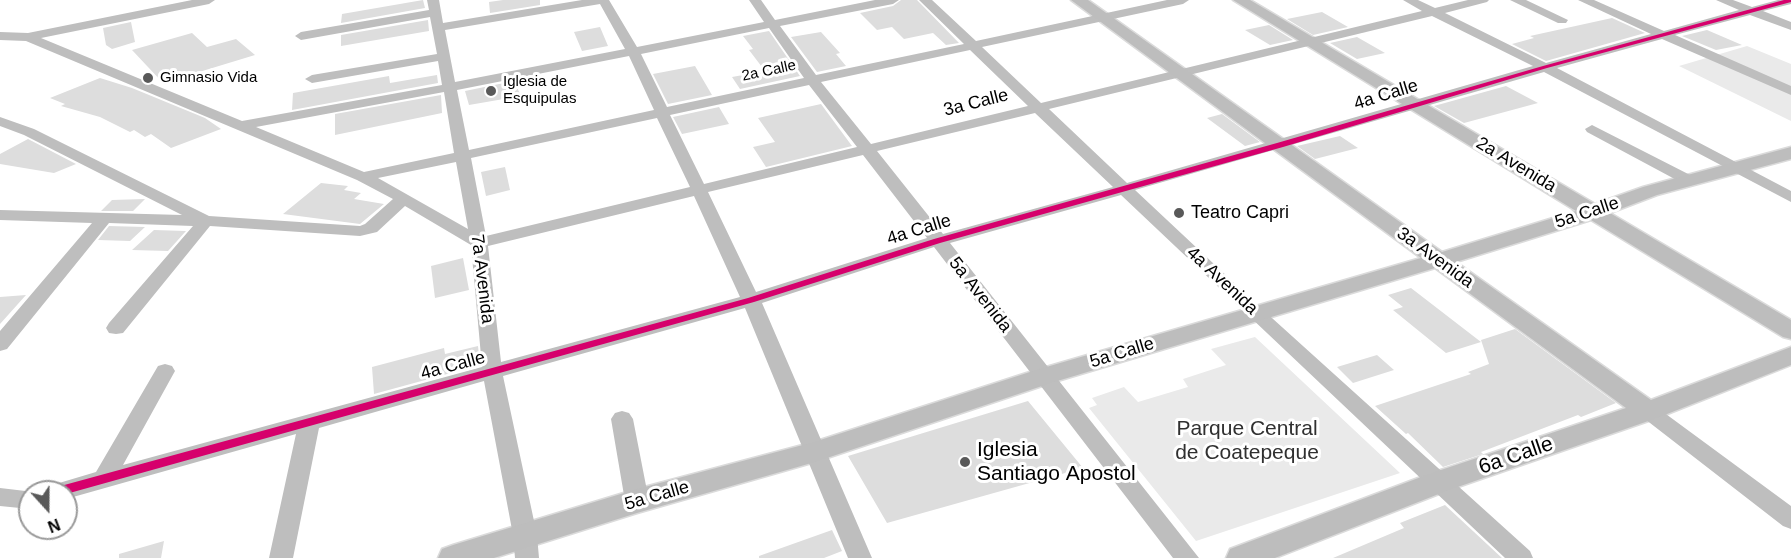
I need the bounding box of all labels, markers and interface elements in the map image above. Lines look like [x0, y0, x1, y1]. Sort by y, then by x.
street label: 2a Calle [740, 56, 798, 86]
place label: Gimnasio Vida [160, 69, 257, 87]
marker: Gimnasio Vida [141, 71, 155, 85]
place label: Iglesia de Esquipulas [503, 73, 576, 108]
street label: 4a Calle [1351, 75, 1421, 115]
marker: Iglesia de Esquipulas [484, 84, 498, 98]
street label: 3a Calle [941, 85, 1011, 121]
street label: 2a Avenida [1472, 133, 1560, 197]
street label: 5a Calle [1552, 193, 1622, 233]
place label: Teatro Capri [1191, 202, 1289, 224]
marker: Teatro Capri [1172, 206, 1186, 220]
street label: 4a Calle [884, 210, 954, 250]
street label: 3a Avenida [1392, 223, 1478, 293]
street label: 7a Avenida [466, 233, 498, 325]
street label: 4a Avenida [1182, 242, 1262, 320]
street label: 5a Avenida [944, 253, 1016, 337]
street label: 5a Calle [1087, 333, 1157, 373]
street label: 4a Calle [418, 347, 488, 385]
park label: Parque Central de Coatepeque [1175, 416, 1319, 466]
street label: 6a Calle [1475, 432, 1557, 480]
place label: Iglesia Santiago Apostol [977, 437, 1136, 487]
marker: Iglesia Santiago Apostol [958, 455, 972, 469]
street label: 5a Calle [622, 477, 692, 515]
north arrow [18, 480, 78, 540]
text: N [45, 515, 62, 535]

